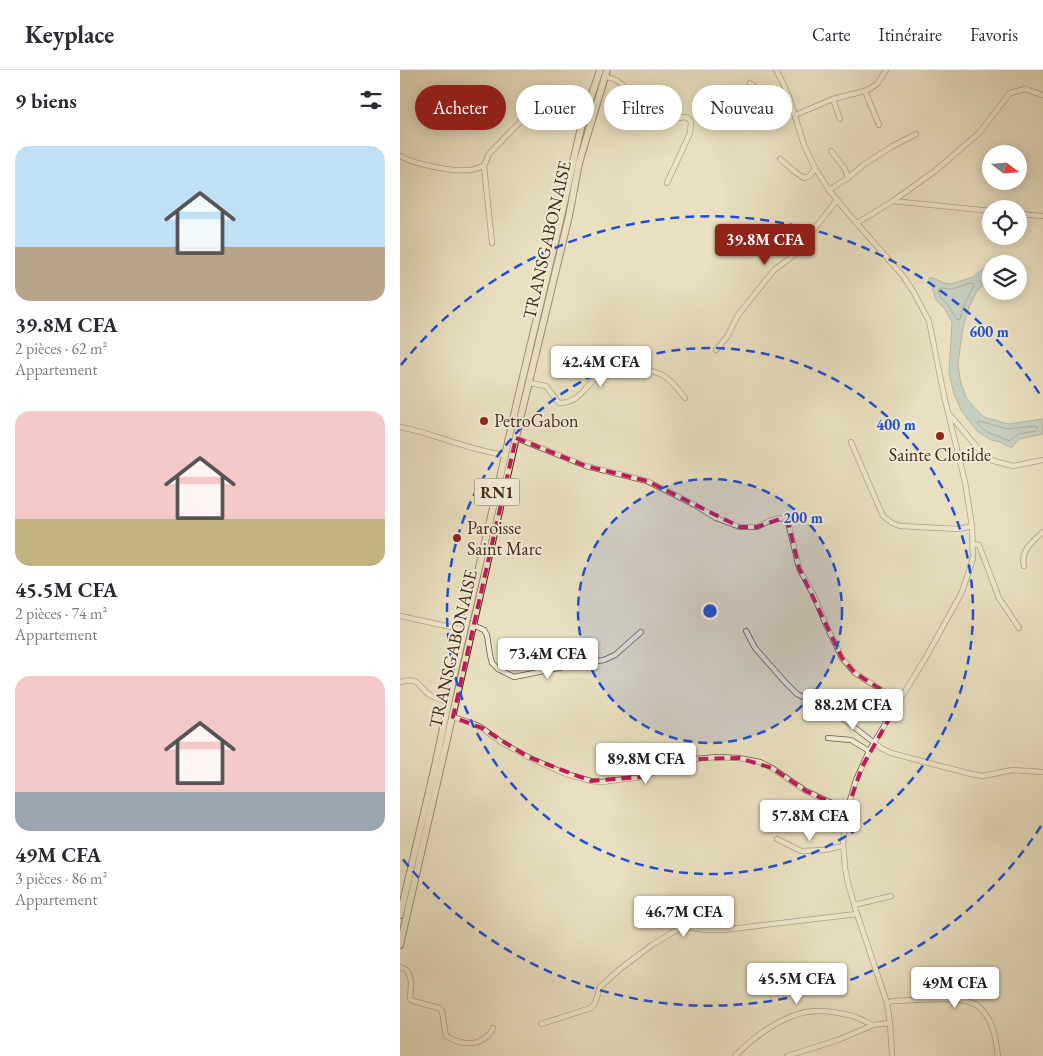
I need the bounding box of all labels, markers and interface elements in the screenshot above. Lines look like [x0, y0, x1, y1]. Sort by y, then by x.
text: Keyplace [25, 19, 114, 50]
text: Carte [812, 23, 851, 46]
text: Itinéraire [879, 23, 942, 46]
text: Favoris [970, 23, 1018, 46]
chip: Acheter [415, 85, 506, 130]
chip: Louer [516, 85, 594, 130]
chip: Filtres [604, 85, 682, 130]
chip: Nouveau [692, 85, 792, 130]
icon: filters [357, 86, 385, 114]
text: 9 biens [15, 87, 77, 114]
north arrow [982, 145, 1028, 190]
map controls [982, 145, 1027, 300]
street label: TRANSGABONAISE [517, 158, 576, 321]
icon: home [155, 178, 245, 268]
button: locate [982, 200, 1027, 245]
pin: 39.8M CFA [708, 224, 822, 266]
text: 39.8M CFA [726, 229, 804, 250]
button: layers [982, 255, 1027, 300]
text: 39.8M CFA [15, 311, 118, 338]
text: 600 m [969, 322, 1009, 341]
text: 2 pièces · 62 m² [15, 338, 107, 359]
pin: 42.4M CFA [544, 346, 658, 388]
text: 42.4M CFA [562, 351, 640, 372]
text: Appartement [15, 359, 98, 380]
place label: PetroGabon [494, 409, 579, 432]
marker: PetroGabon [478, 415, 490, 427]
text: 400 m [876, 415, 916, 434]
marker: Sainte Clotilde [934, 430, 946, 442]
icon: home [155, 443, 245, 533]
place label: Sainte Clotilde [889, 443, 991, 466]
road number: RN1 [474, 478, 520, 506]
text: 200 m [783, 508, 823, 527]
place label: Paroisse Saint Marc [467, 516, 542, 560]
marker: Paroisse Saint Marc [451, 532, 463, 544]
street label: TRANSGABONAISE [423, 567, 482, 730]
text: 45.5M CFA [15, 576, 118, 603]
centre of rings [701, 602, 719, 620]
text: 2 pièces · 74 m² [15, 603, 107, 624]
text: Appartement [15, 624, 98, 645]
pin: 73.4M CFA [491, 638, 605, 680]
text: 73.4M CFA [509, 643, 587, 664]
pin: 88.2M CFA [796, 688, 910, 731]
text: 88.2M CFA [814, 694, 892, 715]
icon: home [155, 708, 245, 798]
pin: 89.8M CFA [589, 742, 703, 785]
text: 89.8M CFA [607, 748, 685, 769]
pin: 57.8M CFA [753, 800, 867, 842]
text: 57.8M CFA [771, 805, 849, 826]
text: 49M CFA [15, 841, 101, 868]
text: 3 pièces · 86 m² [15, 868, 107, 889]
text: Appartement [15, 889, 98, 910]
pin: 46.7M CFA [627, 896, 741, 938]
text: 46.7M CFA [645, 901, 723, 922]
pin: 45.5M CFA [740, 962, 854, 1005]
pin: 49M CFA [909, 966, 1001, 1009]
text: 45.5M CFA [758, 968, 836, 989]
text: 49M CFA [922, 972, 988, 993]

